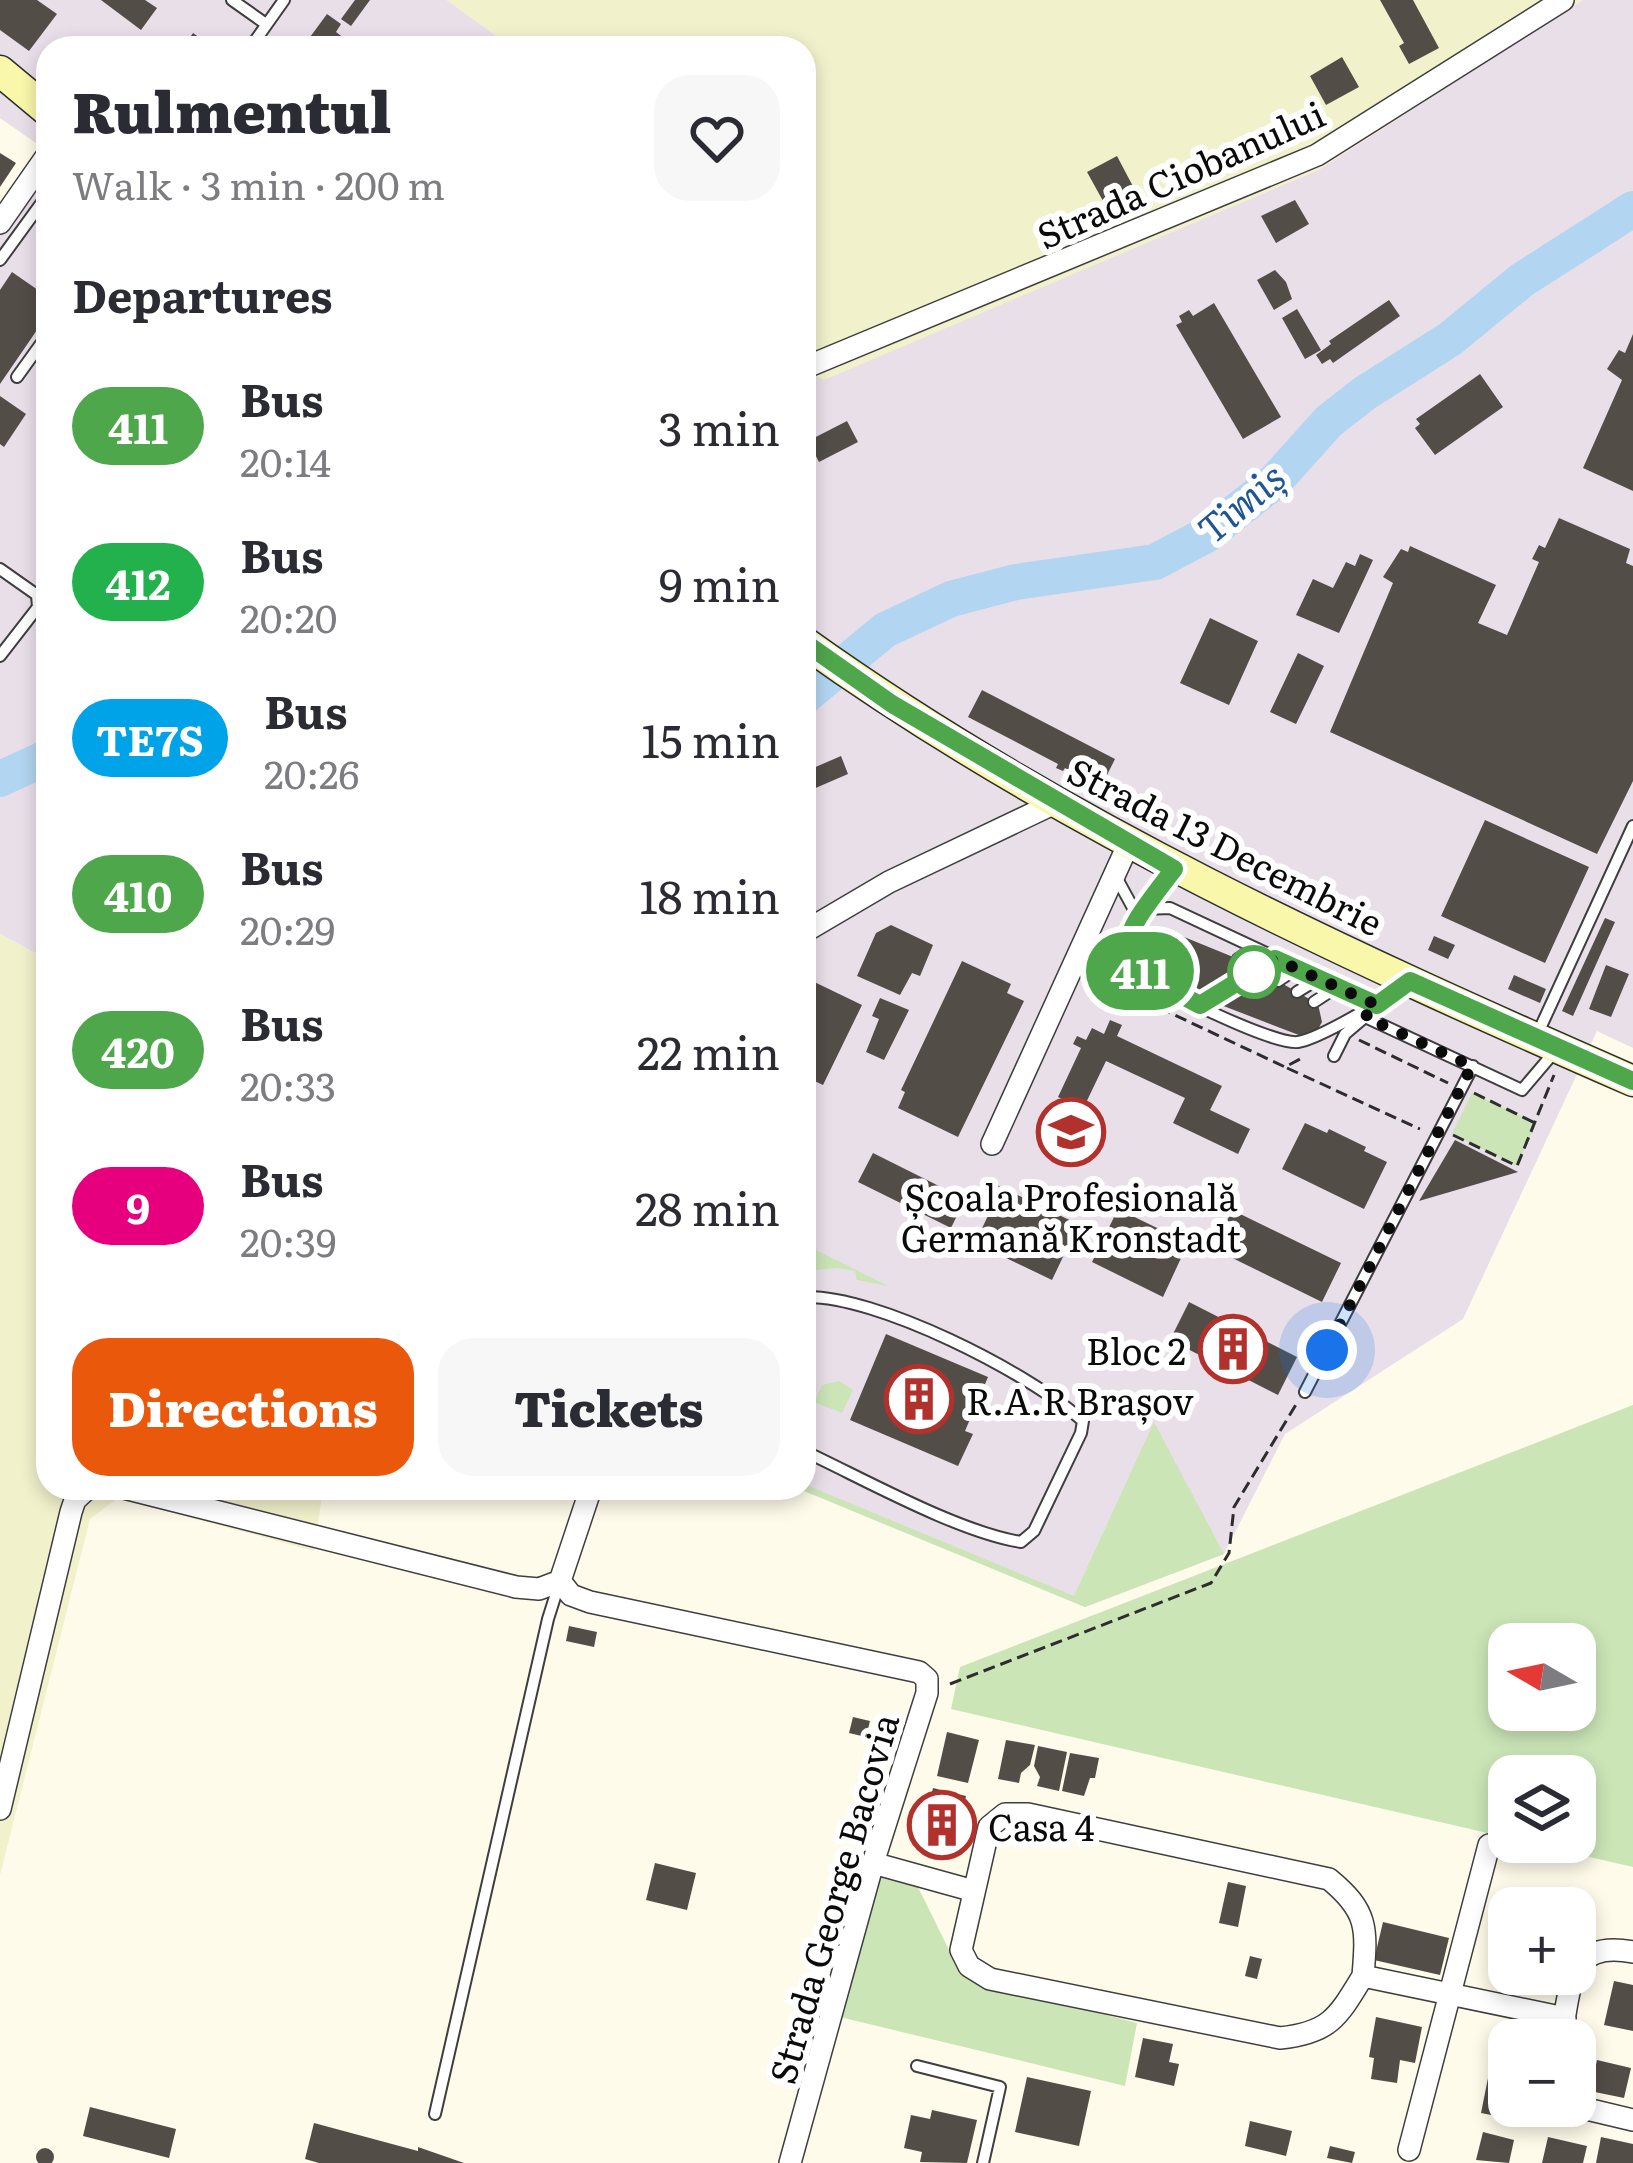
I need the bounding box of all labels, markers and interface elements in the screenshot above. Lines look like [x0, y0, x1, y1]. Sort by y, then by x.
text: Rulmentul [72, 66, 391, 151]
button: heart [654, 75, 780, 201]
street label: Strada Ciobanului [1028, 86, 1332, 260]
text: Walk · 3 min · 200 m [72, 154, 445, 212]
text: Departures [72, 260, 333, 327]
text: Bus [240, 364, 324, 431]
text: 3 min [658, 393, 780, 460]
text: 411 [108, 395, 168, 457]
text: 20:14 [240, 431, 331, 489]
water label: Timiș [1184, 447, 1296, 555]
text: Bus [240, 520, 324, 587]
text: 9 min [659, 549, 780, 616]
text: 412 [105, 551, 171, 613]
text: 20:20 [240, 587, 337, 645]
text: Bus [264, 676, 347, 743]
text: 15 min [641, 705, 780, 772]
text: TE7S [96, 707, 204, 769]
text: 20:26 [264, 743, 360, 801]
street label: Strada 13 Decembrie [1060, 743, 1392, 947]
text: Bus [240, 832, 324, 899]
text: 18 min [639, 861, 780, 928]
text: 410 [104, 863, 172, 925]
text: 20:29 [240, 899, 335, 957]
line badge: 411 [1071, 932, 1209, 1010]
text: 411 [1110, 940, 1170, 1002]
unlabelled marker [1229, 947, 1279, 997]
text: Bus [240, 988, 324, 1055]
text: 22 min [637, 1017, 780, 1084]
text: 420 [101, 1019, 175, 1081]
text: 20:33 [240, 1055, 336, 1113]
school or university icon: Școala Profesională Germană Kronstadt [1036, 1097, 1106, 1167]
text: Bus [240, 1144, 324, 1211]
place label: Școala Profesională Germană Kronstadt [901, 1169, 1242, 1263]
text: 28 min [635, 1173, 780, 1240]
text: 9 [126, 1175, 150, 1237]
text: 20:39 [240, 1211, 336, 1269]
building icon: Bloc 2 [1198, 1314, 1268, 1384]
your location [1297, 1320, 1357, 1380]
place label: Bloc 2 [1086, 1323, 1186, 1376]
button: Directions [72, 1338, 414, 1476]
button: Tickets [438, 1338, 780, 1476]
building icon: R.A.R Brașov [884, 1364, 954, 1434]
place label: R.A.R Brașov [966, 1373, 1194, 1426]
north arrow [1488, 1623, 1596, 1731]
map controls [1488, 1623, 1596, 2127]
street label: Strada George Bacovia [754, 1706, 910, 2089]
button: layers [1488, 1755, 1596, 1863]
building icon: Casa 4 [907, 1790, 977, 1860]
place label: Casa 4 [988, 1799, 1095, 1852]
button: + [1488, 1887, 1596, 1995]
button: − [1488, 2019, 1596, 2127]

